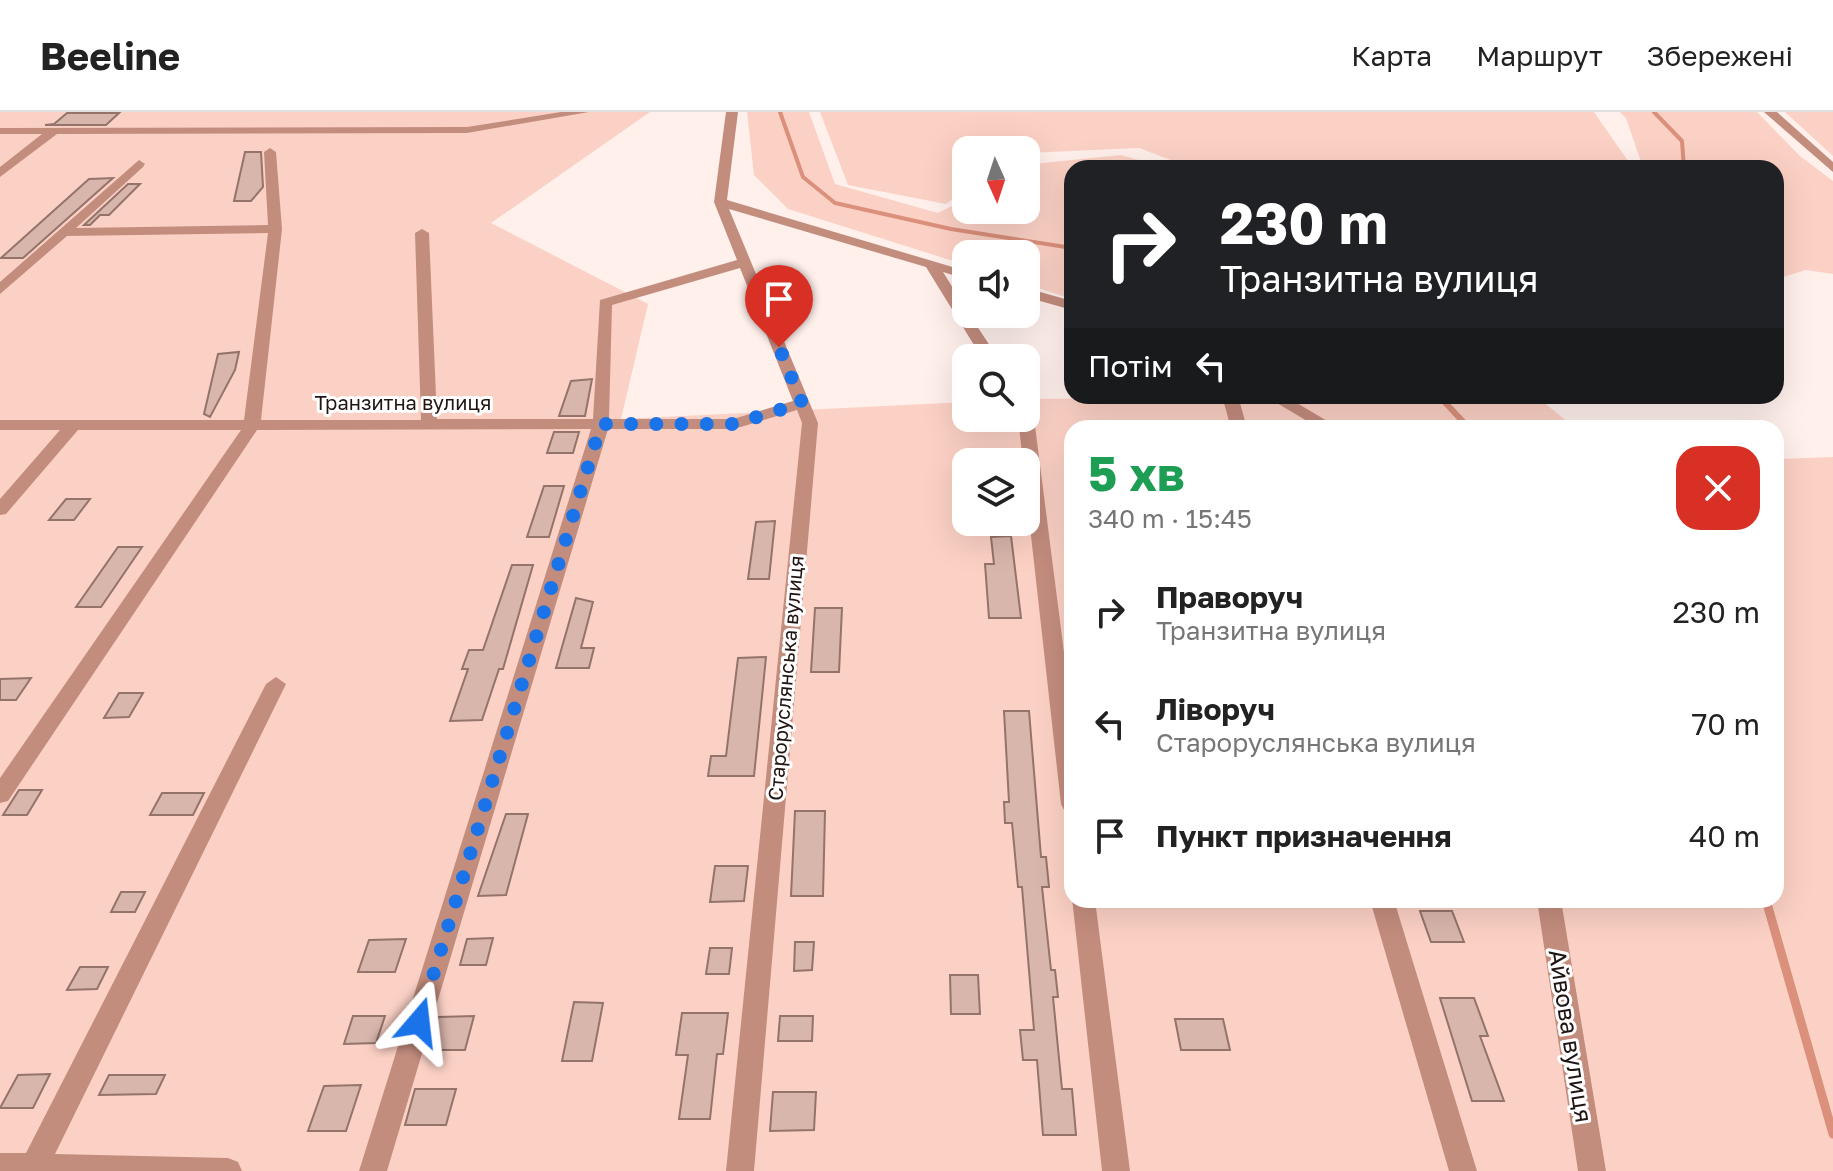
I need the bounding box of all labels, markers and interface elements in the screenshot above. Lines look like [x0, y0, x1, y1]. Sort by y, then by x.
text: Beeline [40, 33, 180, 78]
text: Карта [1351, 39, 1432, 72]
text: Маршрут [1476, 39, 1603, 72]
text: Збережені [1647, 39, 1793, 72]
north arrow [952, 136, 1040, 224]
map controls [952, 136, 1040, 536]
text: 230 m [1220, 189, 1388, 256]
icon: right [1088, 192, 1192, 296]
button: sound [952, 240, 1040, 328]
text: Транзитна вулиця [1220, 257, 1539, 300]
pin [745, 265, 813, 347]
icon: arrive [757, 277, 801, 321]
button: search [952, 344, 1040, 432]
icon: left [1189, 344, 1233, 388]
text: Потім [1088, 348, 1173, 384]
street label: Транзитна вулиця [315, 390, 492, 414]
text: 5 хв [1088, 444, 1185, 502]
button: close [1676, 446, 1760, 530]
button: layers [952, 448, 1040, 536]
text: 340 m · 15:45 [1088, 503, 1252, 534]
street label: Староруслянська вулиця [762, 554, 808, 802]
text: Праворуч [1156, 579, 1303, 615]
icon: right [1088, 590, 1132, 634]
text: 230 m [1672, 594, 1760, 630]
text: Транзитна вулиця [1156, 615, 1386, 646]
text: Ліворуч [1156, 691, 1275, 727]
icon: left [1088, 702, 1132, 746]
text: 70 m [1691, 706, 1760, 742]
text: Староруслянська вулиця [1156, 727, 1476, 758]
icon: arrive [1088, 814, 1132, 858]
text: Пункт призначення [1156, 818, 1452, 854]
text: 40 m [1689, 818, 1760, 854]
street label: Айвова вулиця [1543, 947, 1600, 1125]
position arrow [377, 980, 461, 1064]

